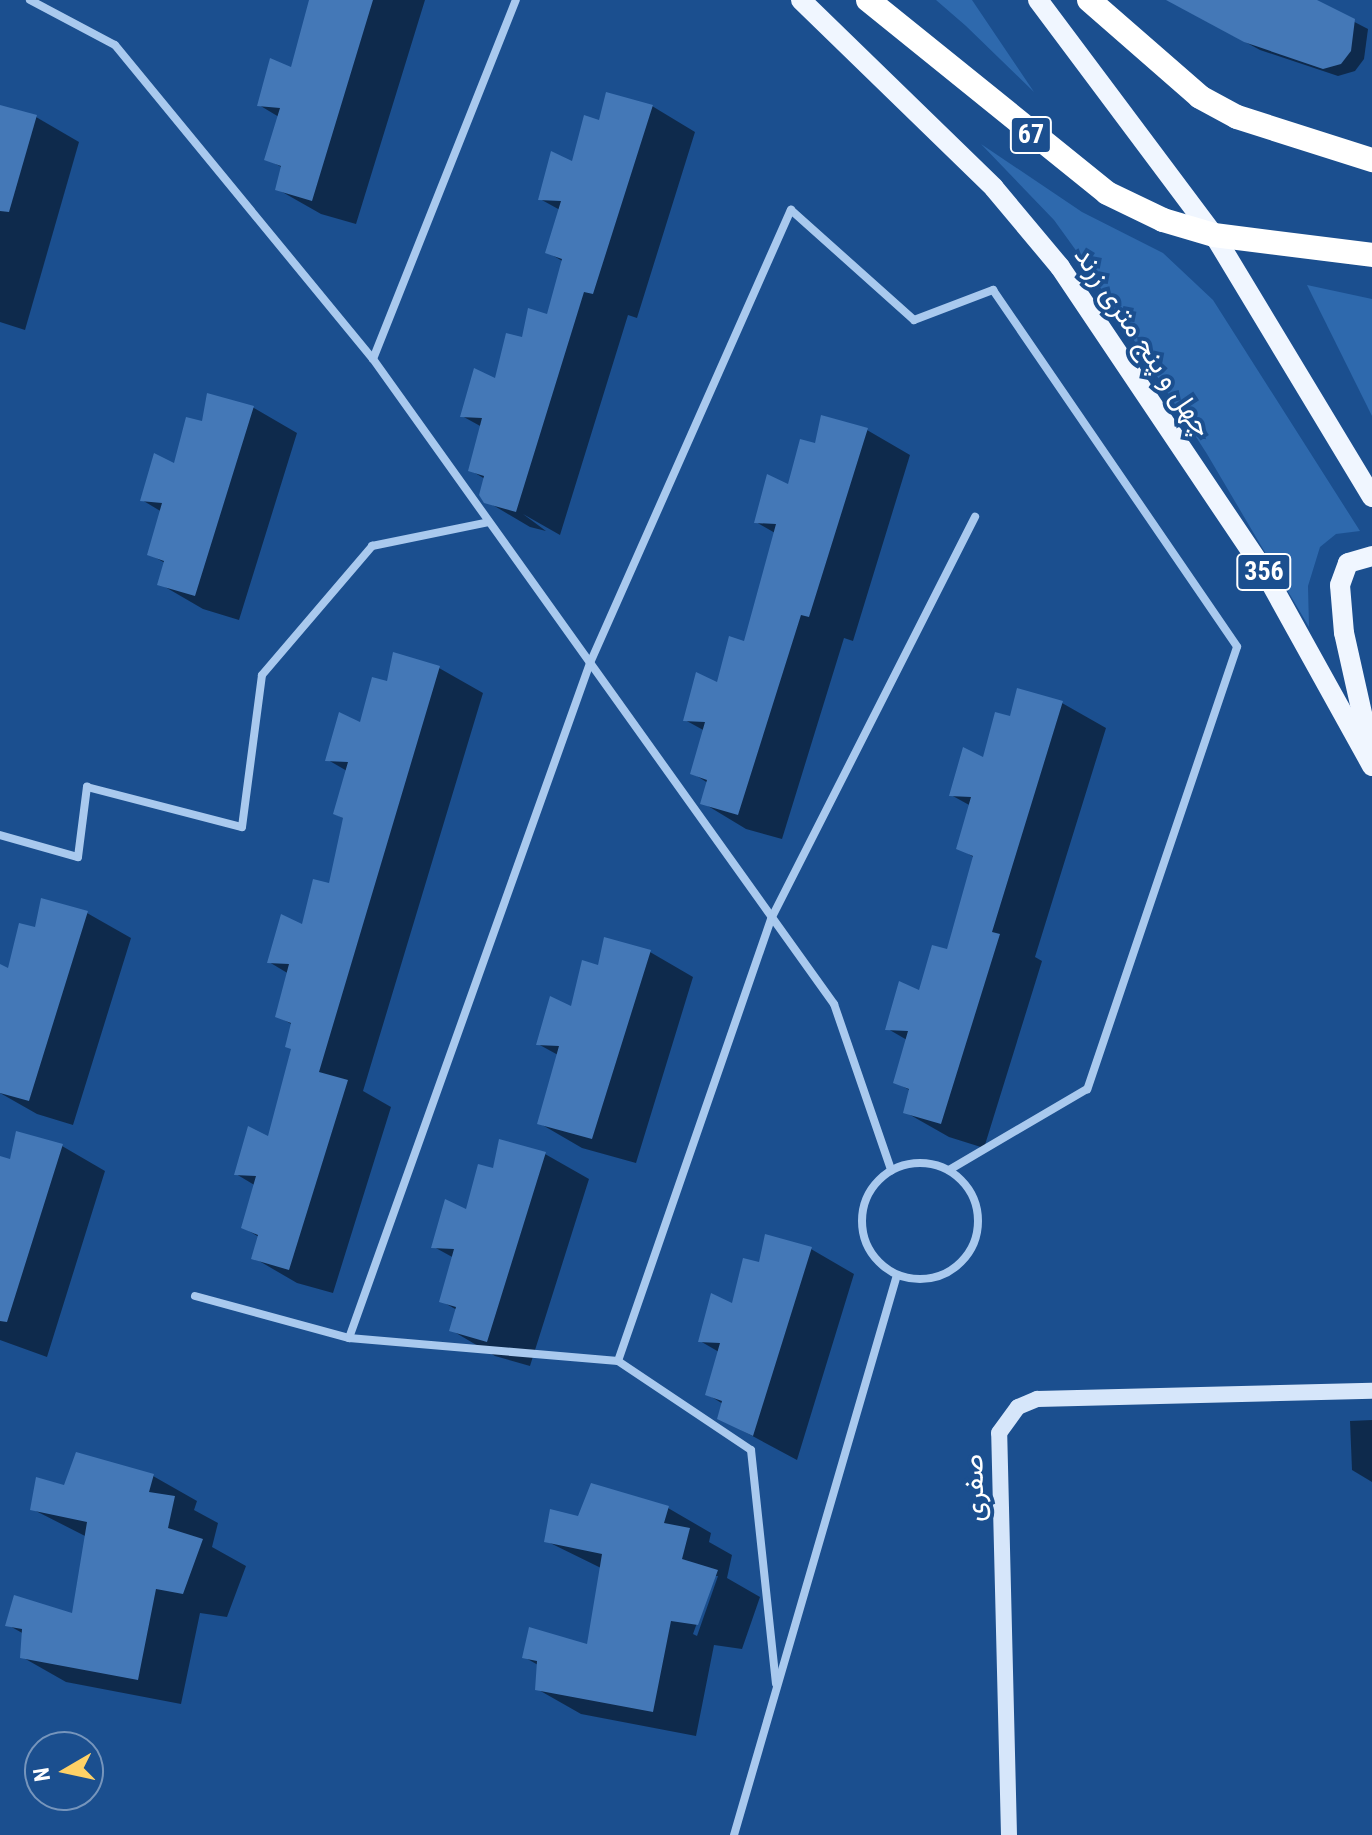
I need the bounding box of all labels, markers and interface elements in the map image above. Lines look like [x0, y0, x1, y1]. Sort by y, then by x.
road number: 67 [1009, 113, 1053, 157]
street label: چهل و پنج متری زرند [1067, 240, 1219, 444]
road number: 356 [1236, 550, 1292, 594]
street label: صفری [957, 1454, 991, 1522]
north arrow [24, 1731, 104, 1811]
text: N [28, 1766, 55, 1783]

